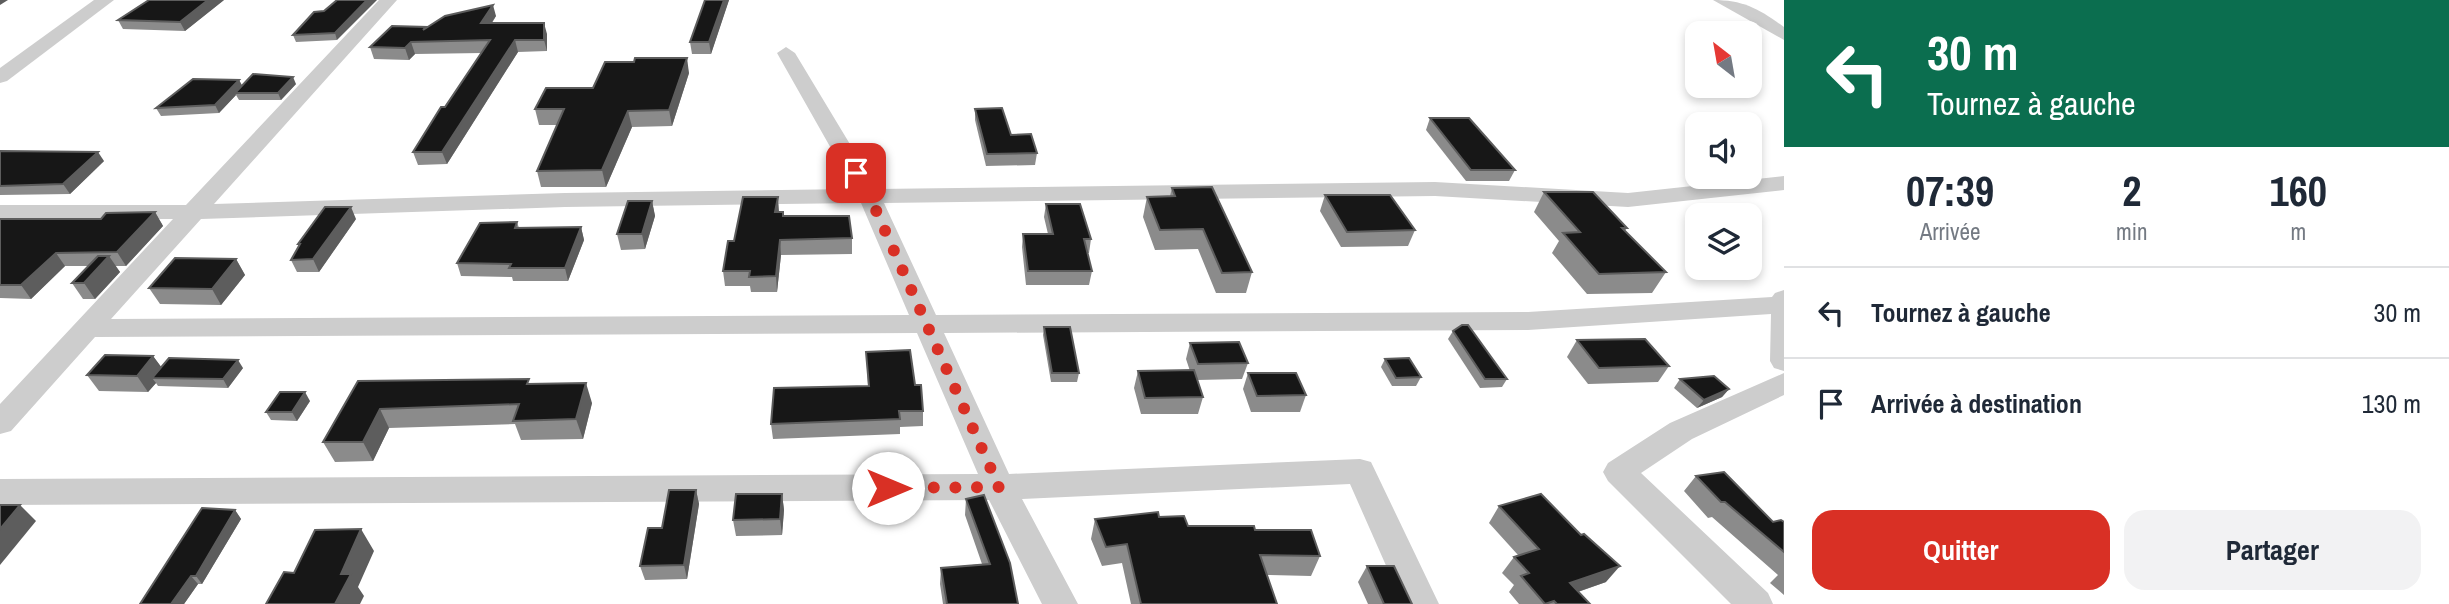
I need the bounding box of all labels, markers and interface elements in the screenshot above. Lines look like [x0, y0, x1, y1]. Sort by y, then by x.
text: 30 m [1927, 19, 2019, 85]
north arrow [1685, 21, 1762, 98]
map controls [1685, 21, 1762, 280]
icon: left [1812, 28, 1903, 119]
text: Tournez à gauche [1927, 82, 2136, 125]
button: sound [1685, 112, 1762, 189]
pin [826, 143, 886, 203]
icon: arrive [837, 154, 875, 192]
text: 07:39 [1906, 163, 1994, 219]
text: 2 [2122, 163, 2141, 219]
text: 160 [2270, 163, 2327, 219]
button: layers [1685, 203, 1762, 280]
text: Arrivée [1920, 216, 1980, 247]
text: min [2116, 216, 2148, 247]
text: m [2290, 216, 2306, 247]
icon: left [1812, 294, 1850, 332]
text: Tournez à gauche [1871, 295, 2051, 330]
text: 30 m [2374, 295, 2421, 330]
icon: arrive [1812, 385, 1850, 423]
text: Arrivée à destination [1871, 386, 2082, 421]
text: 130 m [2362, 386, 2421, 421]
position arrow [851, 451, 925, 525]
button: Quitter [1812, 510, 2110, 590]
button: Partager [2124, 510, 2421, 590]

